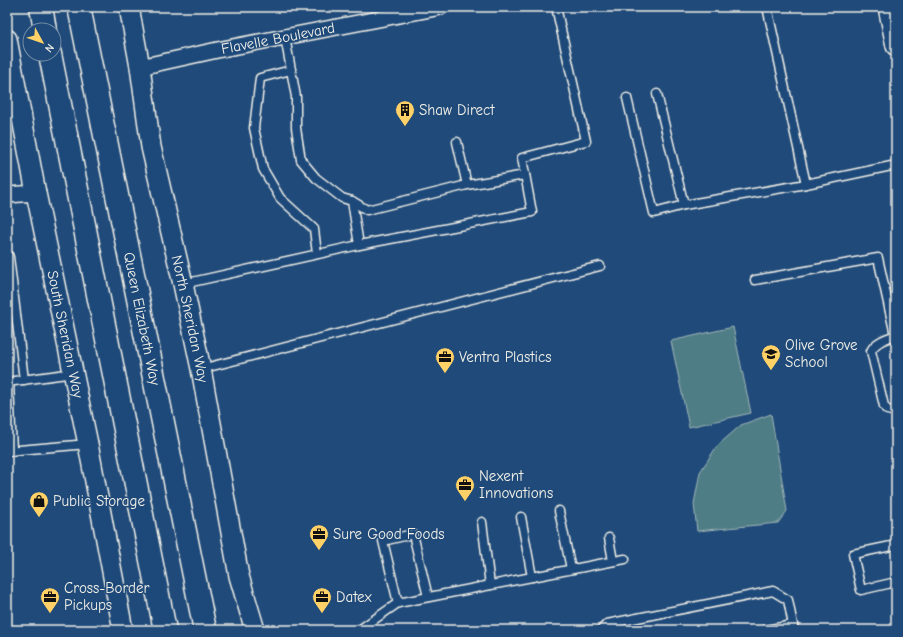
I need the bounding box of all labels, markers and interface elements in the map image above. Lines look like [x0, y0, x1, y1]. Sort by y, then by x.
street label: Flavelle Boulevard [220, 19, 336, 58]
north arrow [22, 22, 62, 62]
text: N [42, 41, 57, 55]
building icon: Shaw Direct [394, 99, 416, 127]
place label: Shaw Direct [419, 101, 495, 119]
street label: Queen Elizabeth Way [120, 250, 164, 387]
street label: North Sheridan Way [168, 253, 212, 384]
street label: South Sheridan Way [43, 269, 87, 400]
place label: Olive Grove School [785, 336, 858, 371]
school or university icon: Olive Grove School [760, 343, 782, 371]
office icon: Ventra Plastics [434, 346, 456, 374]
place label: Ventra Plastics [459, 348, 552, 366]
place label: Nexent Innovations [479, 467, 553, 502]
office icon: Nexent Innovations [454, 474, 476, 502]
shop icon: Public Storage [28, 490, 50, 518]
place label: Public Storage [53, 492, 145, 510]
office icon: Sure Good Foods [308, 523, 330, 551]
place label: Sure Good Foods [333, 525, 445, 543]
place label: Cross-Border Pickups [64, 579, 149, 614]
office icon: Cross-Border Pickups [39, 586, 61, 614]
office icon: Datex [311, 586, 333, 614]
place label: Datex [336, 588, 373, 606]

